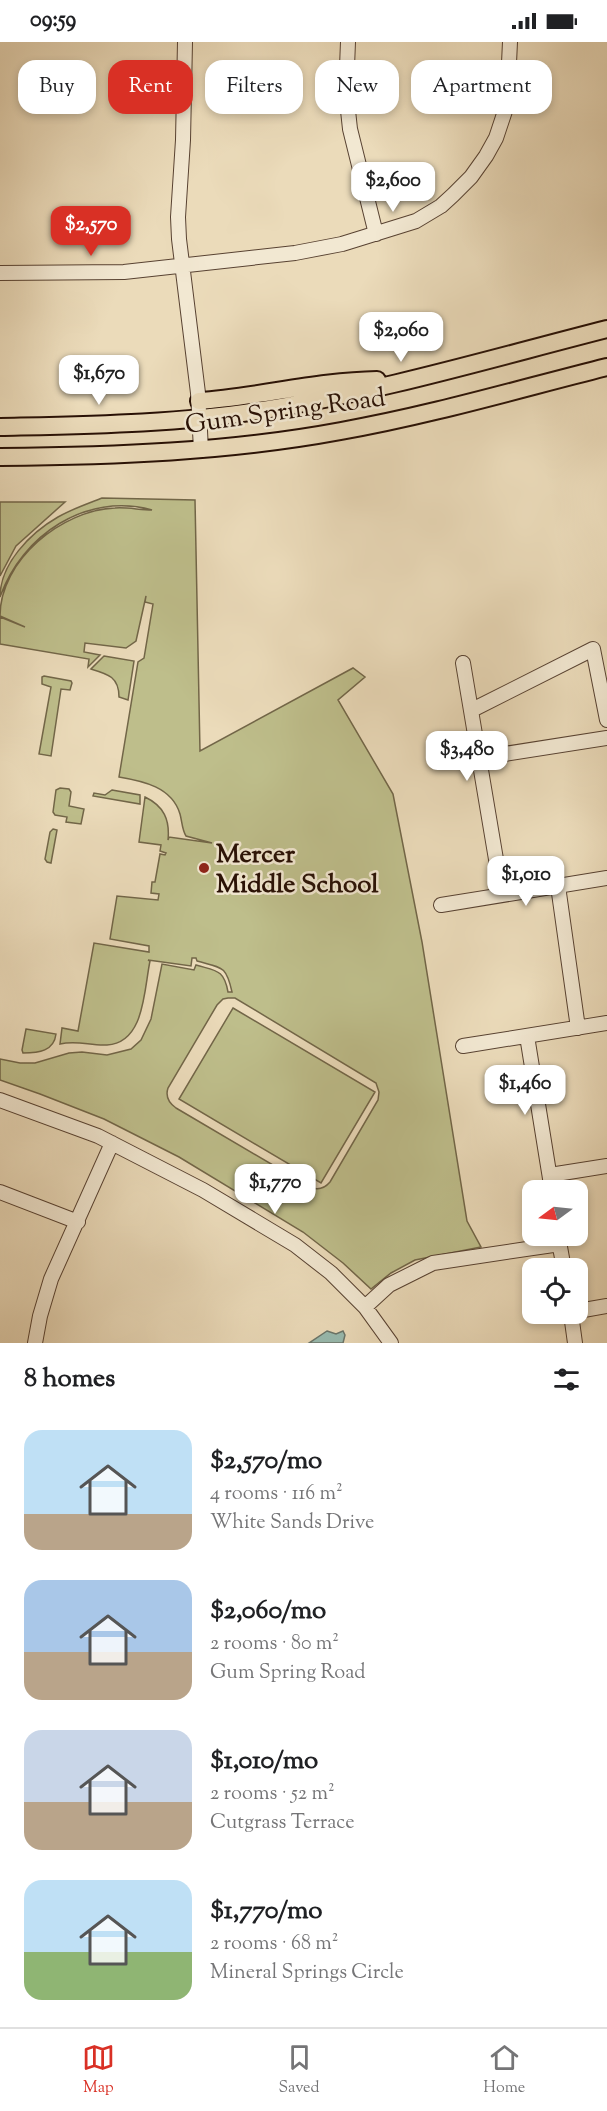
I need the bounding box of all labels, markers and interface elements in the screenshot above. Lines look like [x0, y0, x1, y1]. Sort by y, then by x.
text: 09:59 [30, 5, 76, 37]
chip: Buy [18, 60, 96, 114]
chip: Rent [108, 60, 193, 114]
chip: Filters [205, 60, 303, 114]
chip: New [315, 60, 399, 114]
chip: Apartment [411, 60, 552, 114]
pin: $2,600 [344, 162, 442, 213]
text: $2,600 [365, 167, 421, 196]
pin: $2,570 [42, 206, 140, 257]
text: $2,570 [65, 211, 117, 240]
pin: $2,060 [352, 312, 450, 363]
text: $2,060 [373, 317, 429, 346]
pin: $1,670 [50, 355, 148, 406]
text: $1,670 [73, 360, 125, 389]
street label: Gum Spring Road [183, 380, 388, 445]
pin: $3,480 [418, 731, 516, 782]
text: $3,480 [440, 736, 494, 765]
place label: Mercer Middle School [216, 837, 379, 904]
pin: $1,010 [477, 856, 575, 907]
marker: Mercer Middle School [197, 861, 211, 875]
text: $1,010 [501, 861, 551, 890]
pin: $1,460 [476, 1065, 574, 1116]
text: $1,460 [499, 1070, 551, 1099]
pin: $1,770 [226, 1164, 324, 1215]
text: $1,770 [249, 1169, 301, 1198]
north arrow [522, 1180, 588, 1246]
map controls [522, 1180, 588, 1324]
button: locate [522, 1258, 588, 1324]
text: 8 homes [24, 1361, 115, 1398]
icon: filters [550, 1363, 583, 1396]
text: $2,570/mo [210, 1443, 322, 1480]
icon: home [72, 1454, 144, 1526]
text: 4 rooms · 116 m² [210, 1480, 343, 1509]
text: White Sands Drive [210, 1509, 374, 1538]
text: $2,060/mo [210, 1593, 326, 1630]
icon: home [72, 1604, 144, 1676]
text: 2 rooms · 80 m² [210, 1630, 339, 1659]
text: Gum Spring Road [210, 1659, 365, 1688]
text: $1,010/mo [210, 1743, 318, 1780]
icon: home [72, 1754, 144, 1826]
text: 2 rooms · 52 m² [210, 1780, 335, 1809]
text: Cutgrass Terrace [210, 1809, 355, 1838]
text: $1,770/mo [210, 1893, 322, 1930]
icon: home [72, 1904, 144, 1976]
text: 2 rooms · 68 m² [210, 1930, 338, 1959]
text: Mineral Springs Circle [210, 1959, 404, 1988]
tab: Map [82, 2041, 115, 2100]
tab: Saved [278, 2041, 320, 2100]
tab: Home [483, 2041, 525, 2100]

